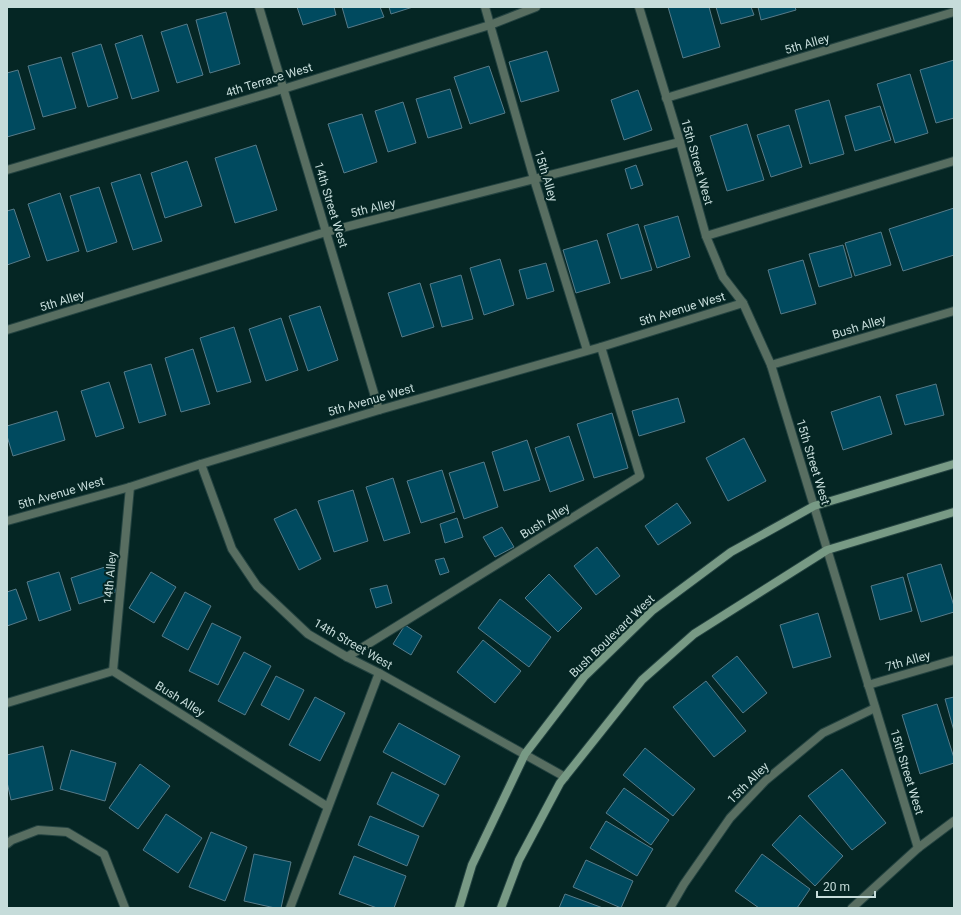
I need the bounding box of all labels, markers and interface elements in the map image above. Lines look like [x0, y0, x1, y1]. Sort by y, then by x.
street label: 5th Alley [783, 31, 831, 57]
street label: 4th Terrace West [224, 60, 314, 100]
street label: 15th Street West [678, 117, 716, 207]
street label: 15th Alley [532, 149, 560, 204]
street label: 14th Street West [311, 161, 351, 249]
street label: 5th Alley [349, 196, 397, 220]
street label: 5th Alley [38, 288, 86, 314]
street label: 5th Avenue West [637, 289, 727, 329]
street label: Bush Alley [830, 312, 888, 342]
street label: 5th Avenue West [326, 381, 416, 419]
street label: 15th Street West [793, 418, 833, 506]
street label: 5th Avenue West [16, 474, 106, 512]
street label: Bush Alley [518, 500, 573, 542]
street label: 14th Alley [101, 551, 119, 605]
street label: Bush Boulevard West [567, 592, 658, 680]
street label: 14th Street West [311, 616, 395, 672]
street label: 7th Alley [884, 648, 932, 674]
street label: Bush Alley [153, 678, 208, 720]
street label: 15th Street West [887, 728, 927, 816]
street label: 15th Alley [724, 759, 772, 807]
scale bar [817, 873, 875, 899]
text: 20 m [823, 880, 850, 894]

